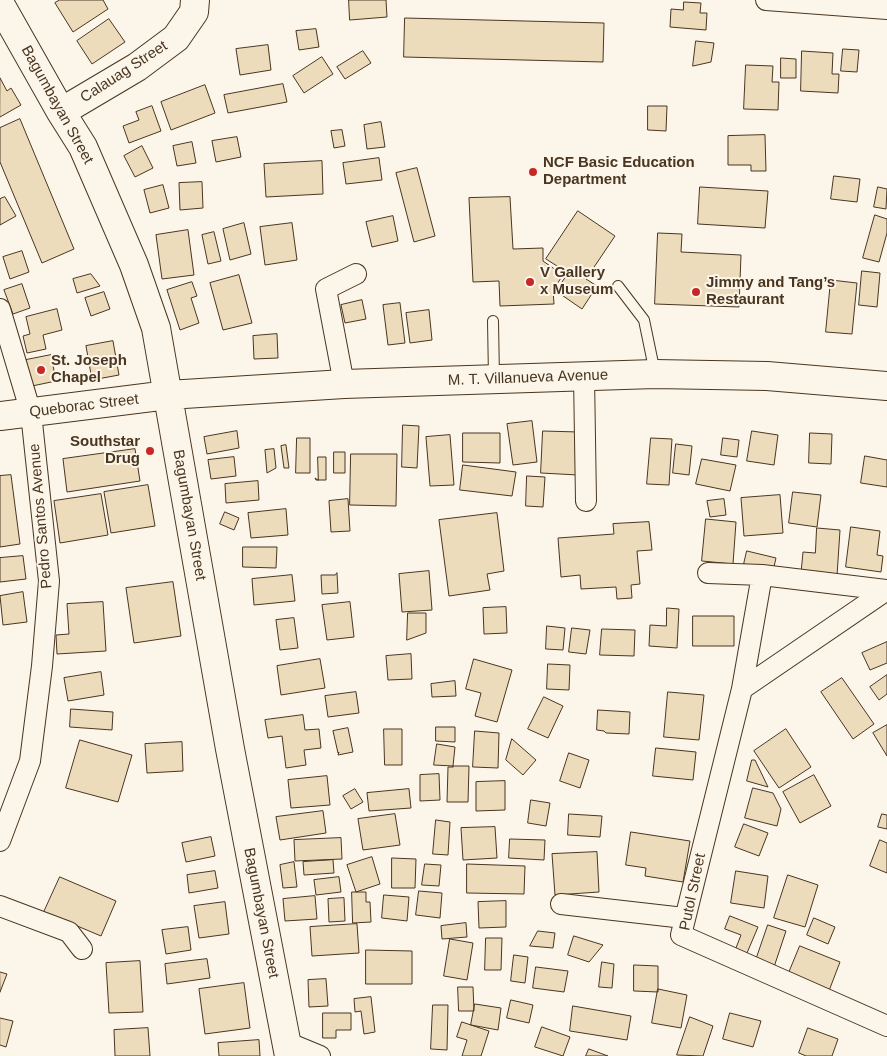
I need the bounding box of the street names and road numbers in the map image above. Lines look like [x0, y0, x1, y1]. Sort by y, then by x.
street label: Calauag Street [77, 37, 171, 107]
street label: Bagumbayan Street [17, 43, 97, 167]
street label: M. T. Villanueva Avenue [448, 366, 608, 390]
street label: Queborac Street [28, 390, 140, 422]
street label: Pedro Santos Avenue [26, 443, 56, 589]
street label: Bagumbayan Street [169, 448, 209, 582]
street label: Bagumbayan Street [240, 846, 282, 980]
street label: Putol Street [676, 852, 710, 932]

